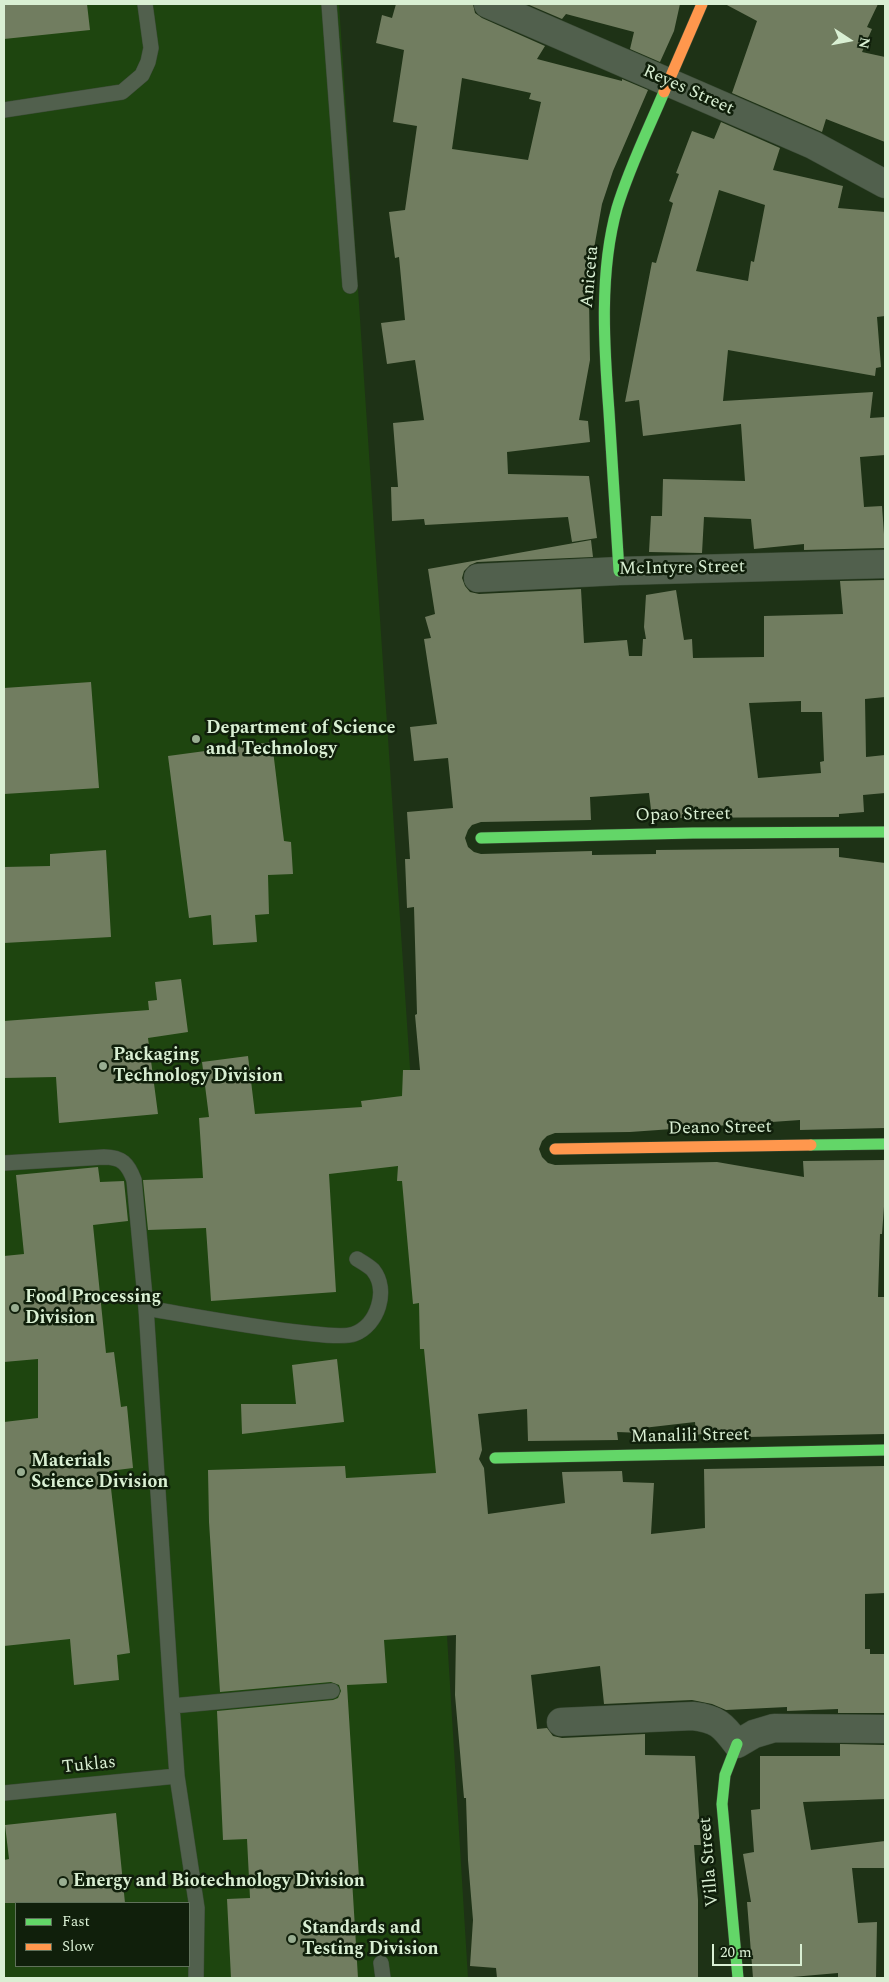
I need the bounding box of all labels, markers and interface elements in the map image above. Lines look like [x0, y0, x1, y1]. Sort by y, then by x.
north arrow [824, 15, 874, 65]
text: N [853, 35, 876, 51]
street label: Reyes Street [639, 61, 737, 121]
street label: Aniceta [578, 245, 604, 309]
street label: McIntyre Street [619, 557, 745, 581]
place label: Department of Science and Technology [206, 718, 396, 761]
marker: Department of Science and Technology [190, 733, 202, 745]
street label: Opao Street [635, 804, 731, 828]
place label: Packaging Technology Division [113, 1045, 283, 1088]
marker: Packaging Technology Division [97, 1060, 109, 1072]
street label: Deano Street [668, 1117, 772, 1141]
place label: Food Processing Division [25, 1287, 161, 1330]
marker: Food Processing Division [9, 1302, 21, 1314]
street label: Manalili Street [630, 1425, 750, 1449]
place label: Materials Science Division [31, 1451, 168, 1494]
marker: Materials Science Division [15, 1466, 27, 1478]
street label: Tuklas [61, 1752, 117, 1780]
street label: Villa Street [695, 1816, 725, 1908]
place label: Energy and Biotechnology Division [73, 1871, 365, 1893]
marker: Energy and Biotechnology Division [57, 1876, 69, 1888]
legend [15, 1902, 190, 1967]
text: Fast [62, 1910, 90, 1933]
place label: Standards and Testing Division [302, 1918, 439, 1960]
marker: Standards and Testing Division [286, 1933, 298, 1945]
scale bar [714, 1934, 804, 1966]
text: Slow [62, 1935, 94, 1958]
text: 20 m [720, 1941, 752, 1964]

